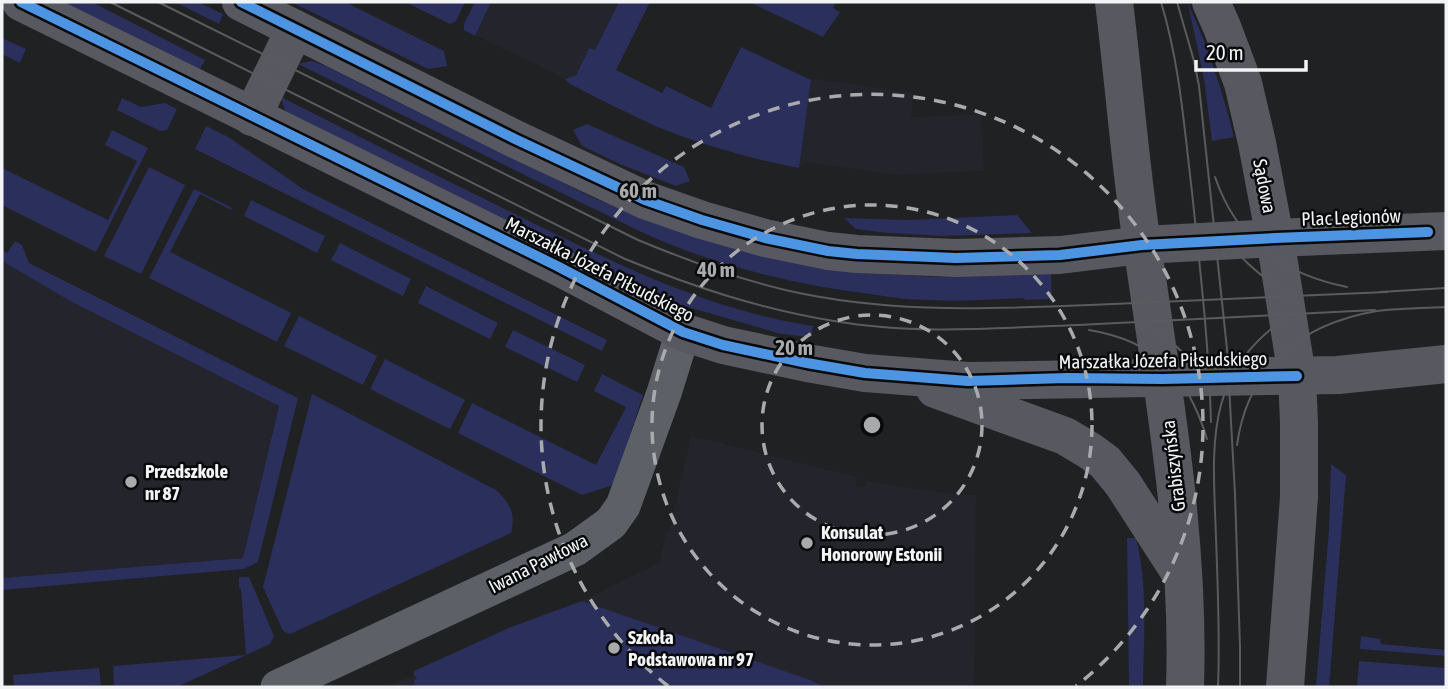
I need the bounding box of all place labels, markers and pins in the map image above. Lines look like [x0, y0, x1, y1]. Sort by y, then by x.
centre of rings [860, 413, 884, 437]
place label: Przedszkole nr 87 [145, 460, 228, 504]
marker: Przedszkole nr 87 [123, 474, 139, 490]
place label: Konsulat Honorowy Estonii [821, 521, 942, 565]
marker: Konsulat Honorowy Estonii [799, 535, 815, 551]
place label: Szkoła Podstawowa nr 97 [628, 626, 754, 670]
marker: Szkoła Podstawowa nr 97 [606, 640, 622, 656]

